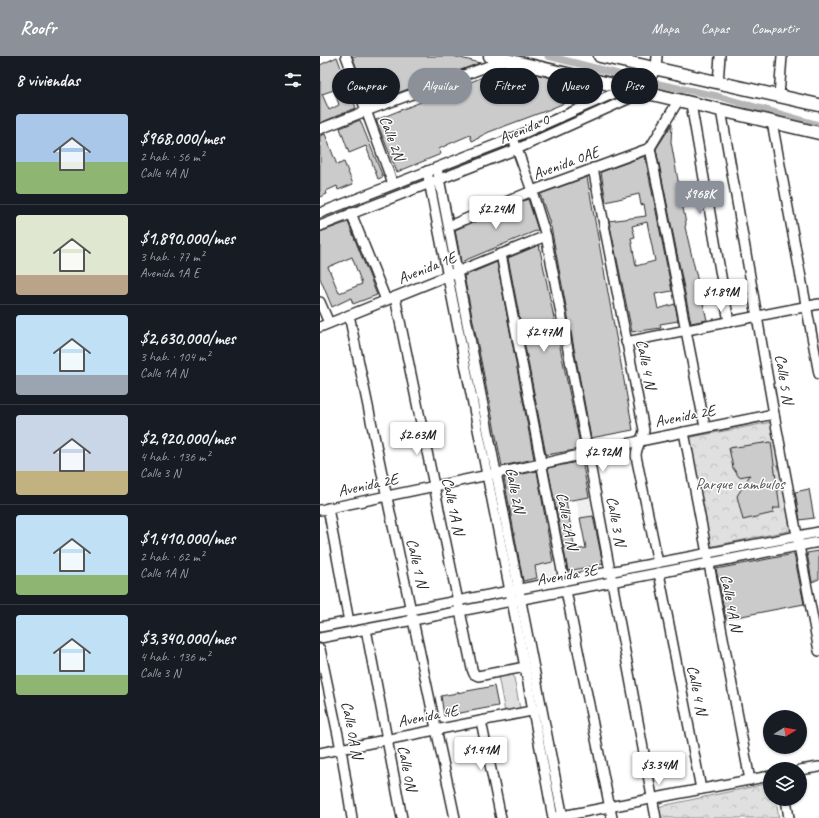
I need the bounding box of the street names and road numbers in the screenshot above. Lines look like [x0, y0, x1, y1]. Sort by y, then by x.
street label: Avenida 0 [496, 109, 554, 148]
street label: Calle 2N [375, 113, 410, 165]
street label: Avenida 0AE [530, 141, 604, 184]
street label: Avenida 1E [395, 246, 461, 289]
street label: Calle 4 N [631, 338, 661, 393]
street label: Calle 5 N [770, 353, 798, 407]
street label: Avenida 2E [653, 400, 719, 432]
street label: Calle 2N [501, 466, 530, 517]
street label: Avenida 2E [336, 468, 402, 501]
street label: Calle 1A N [437, 476, 469, 539]
street label: Calle 2A N [552, 491, 583, 554]
street label: Calle 3 N [602, 495, 631, 550]
street label: Calle 1 N [402, 537, 433, 592]
street label: Avenida 3E [535, 559, 601, 590]
street label: Calle 4A N [716, 573, 747, 636]
street label: Calle 4 N [682, 664, 712, 719]
street label: Calle 0A N [337, 700, 368, 763]
street label: Avenida 4E [396, 700, 462, 732]
street label: Calle 0N [393, 744, 422, 795]

